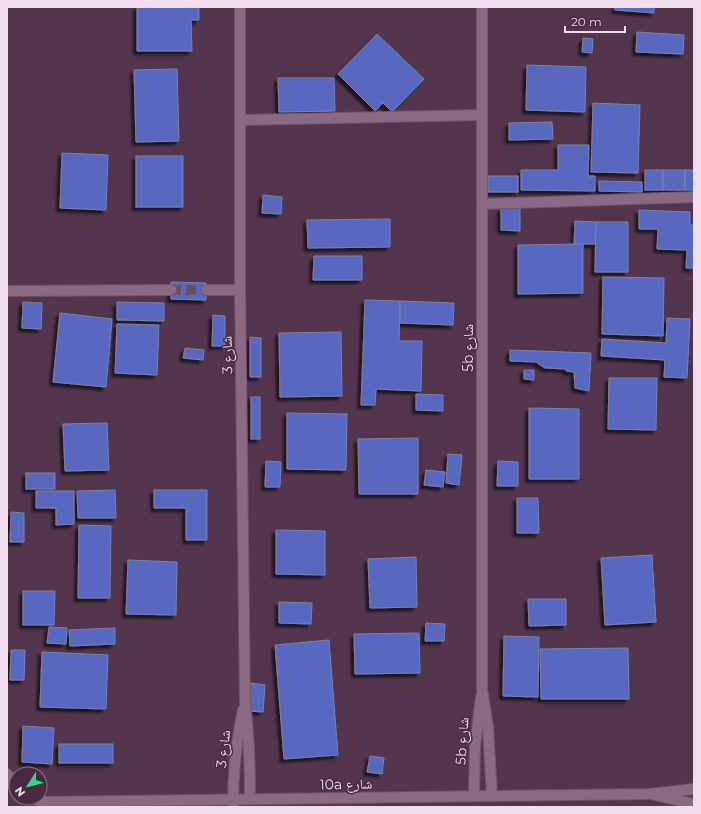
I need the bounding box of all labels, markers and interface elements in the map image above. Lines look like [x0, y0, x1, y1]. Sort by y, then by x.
scale bar [565, 8, 625, 34]
text: 20 m [571, 14, 602, 29]
street label: 5b شارع [459, 324, 478, 372]
street label: شارع 3 [218, 336, 237, 374]
street label: 5b شارع [451, 717, 474, 765]
street label: شارع 3 [212, 729, 235, 769]
north arrow [8, 766, 48, 806]
street label: 10a شارع [319, 775, 373, 794]
text: N [12, 784, 28, 800]

